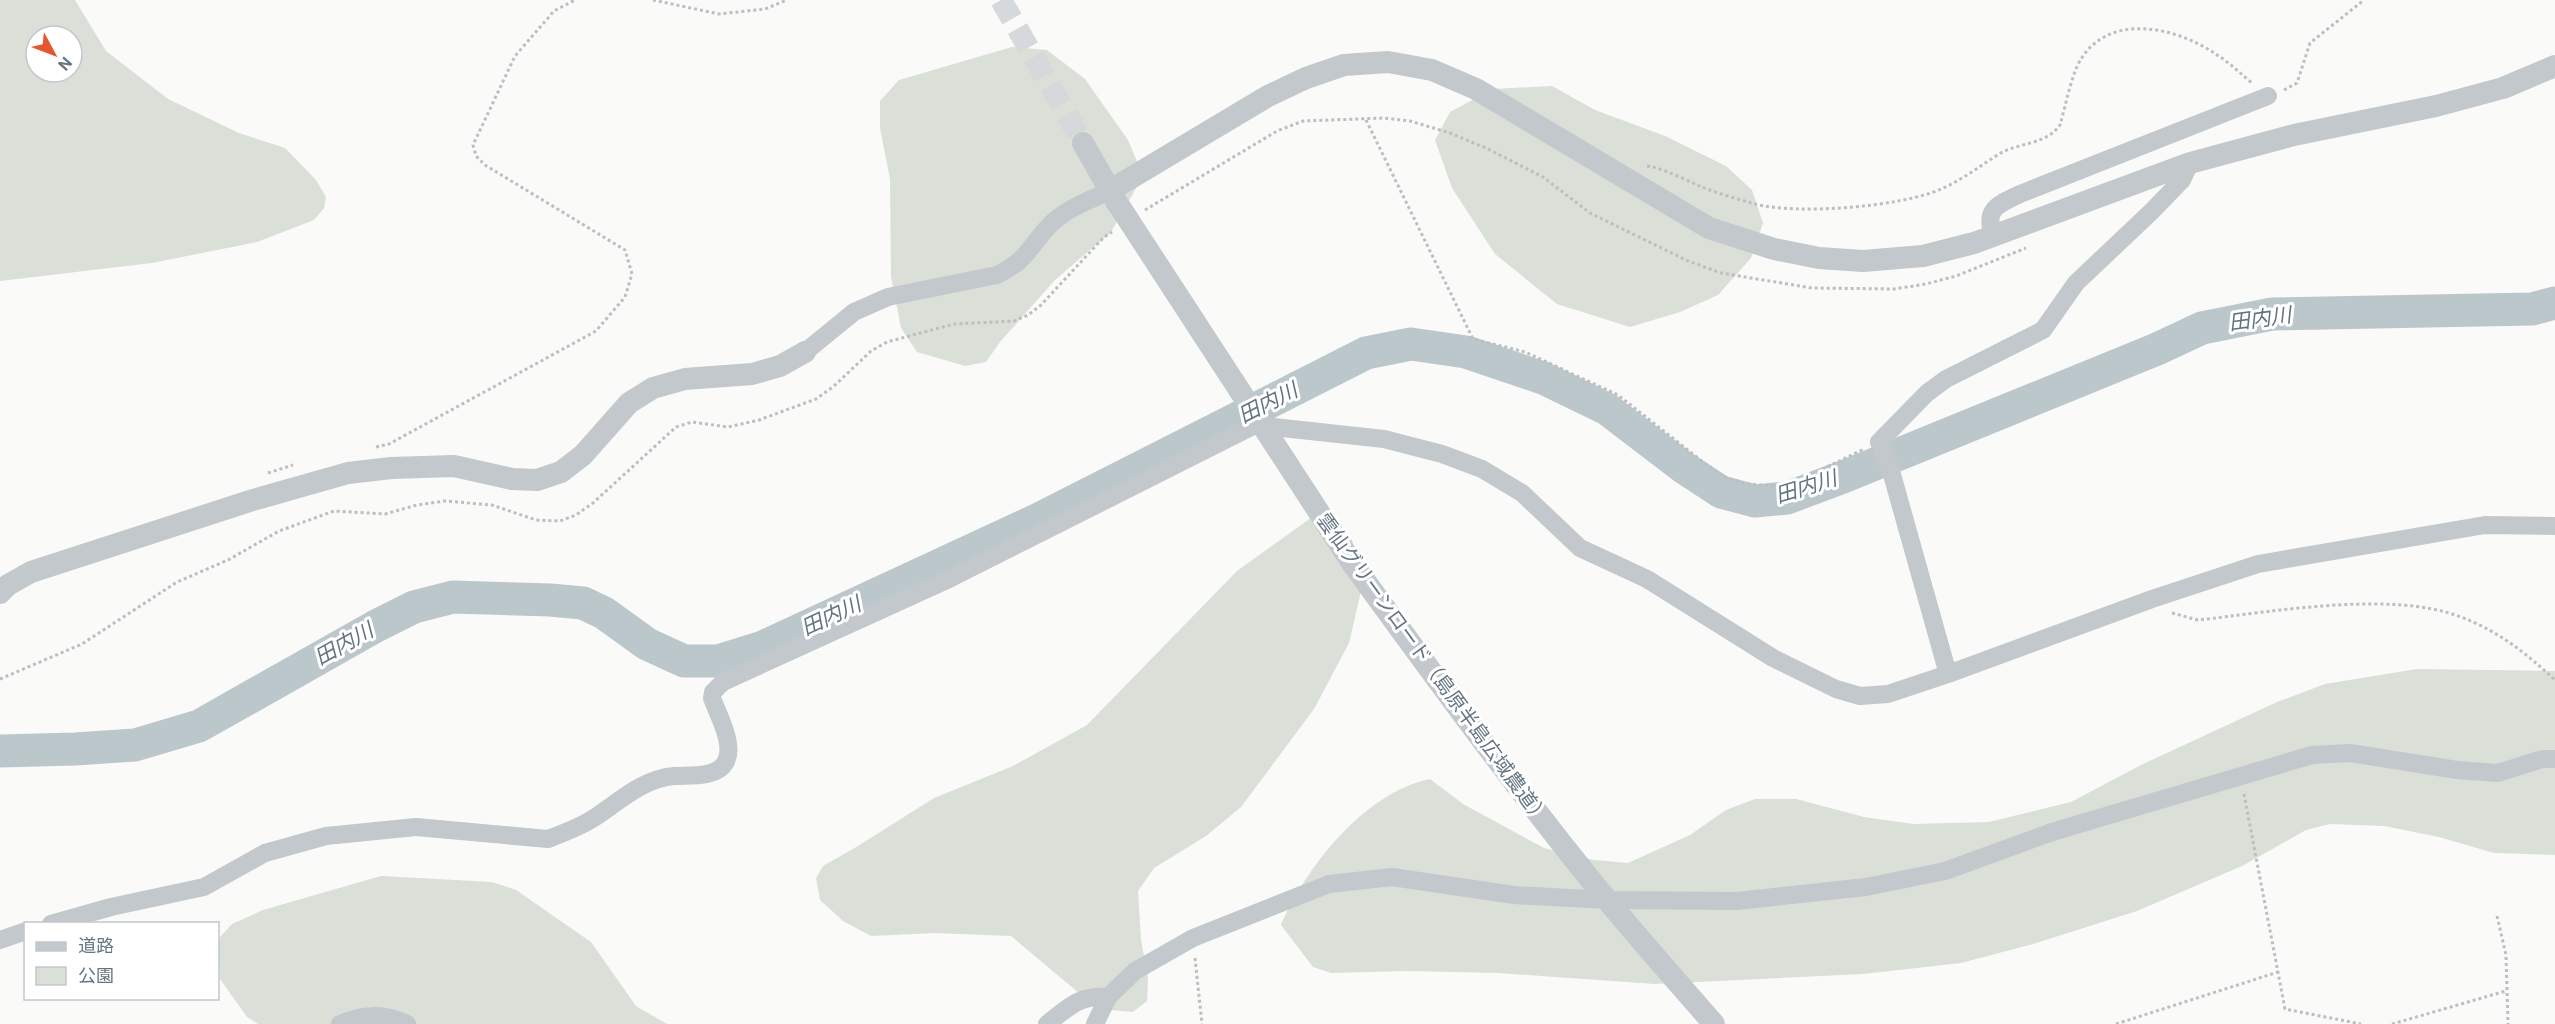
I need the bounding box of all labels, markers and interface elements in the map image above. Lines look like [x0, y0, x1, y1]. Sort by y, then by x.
north arrow [24, 24, 84, 84]
text: N [54, 53, 76, 74]
water label: 田内川 [2227, 302, 2295, 335]
water label: 田内川 [1234, 377, 1303, 428]
water label: 田内川 [1772, 466, 1842, 508]
street label: 雲仙グリーンロード（島原半島広域農道） [1312, 509, 1554, 829]
water label: 田内川 [797, 591, 866, 640]
water label: 田内川 [311, 617, 379, 670]
legend [24, 922, 219, 1000]
text: 道路 [78, 935, 114, 956]
text: 公園 [78, 965, 114, 986]

